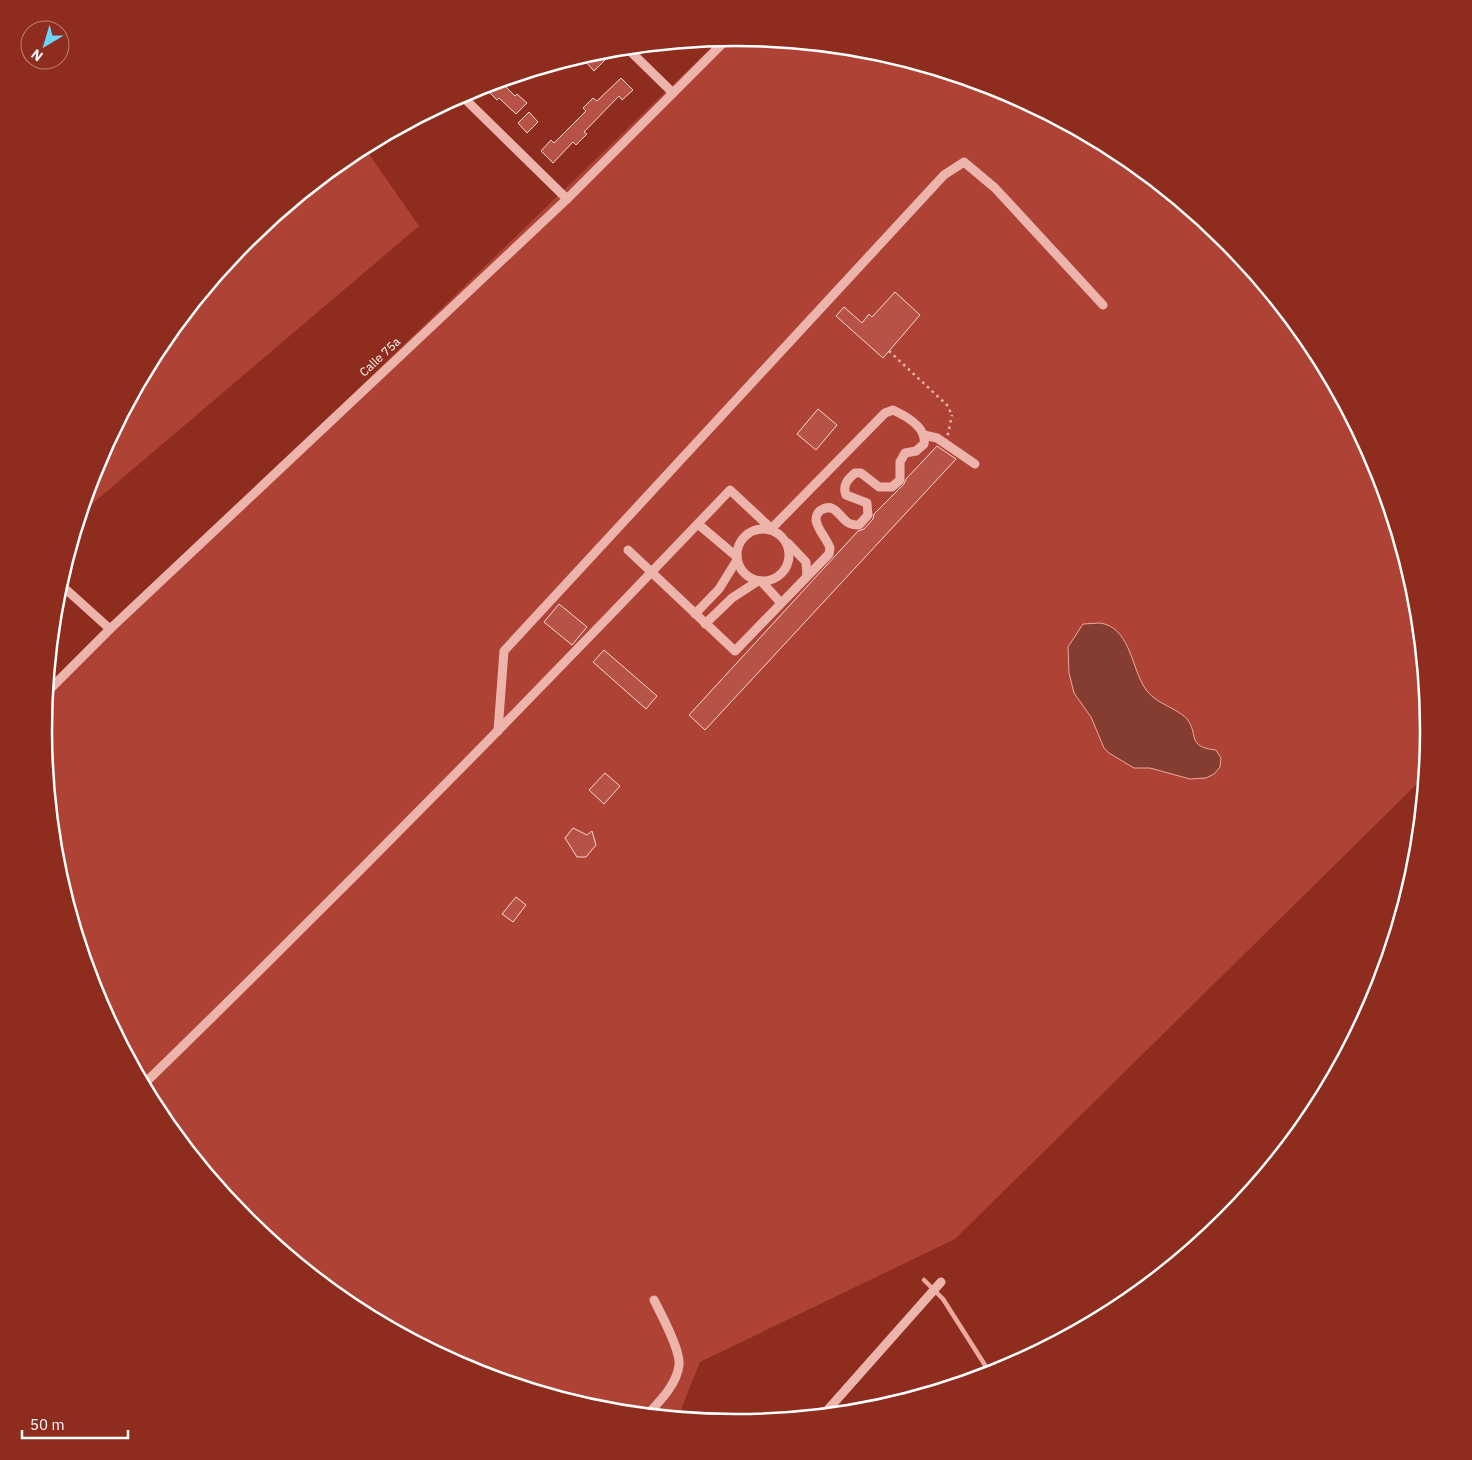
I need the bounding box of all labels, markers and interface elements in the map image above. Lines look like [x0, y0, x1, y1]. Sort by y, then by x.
north arrow [20, 20, 70, 70]
text: N [27, 45, 47, 65]
street label: Calle 75a [356, 334, 404, 379]
scale bar [22, 1408, 129, 1440]
text: 50 m [30, 1415, 65, 1434]

